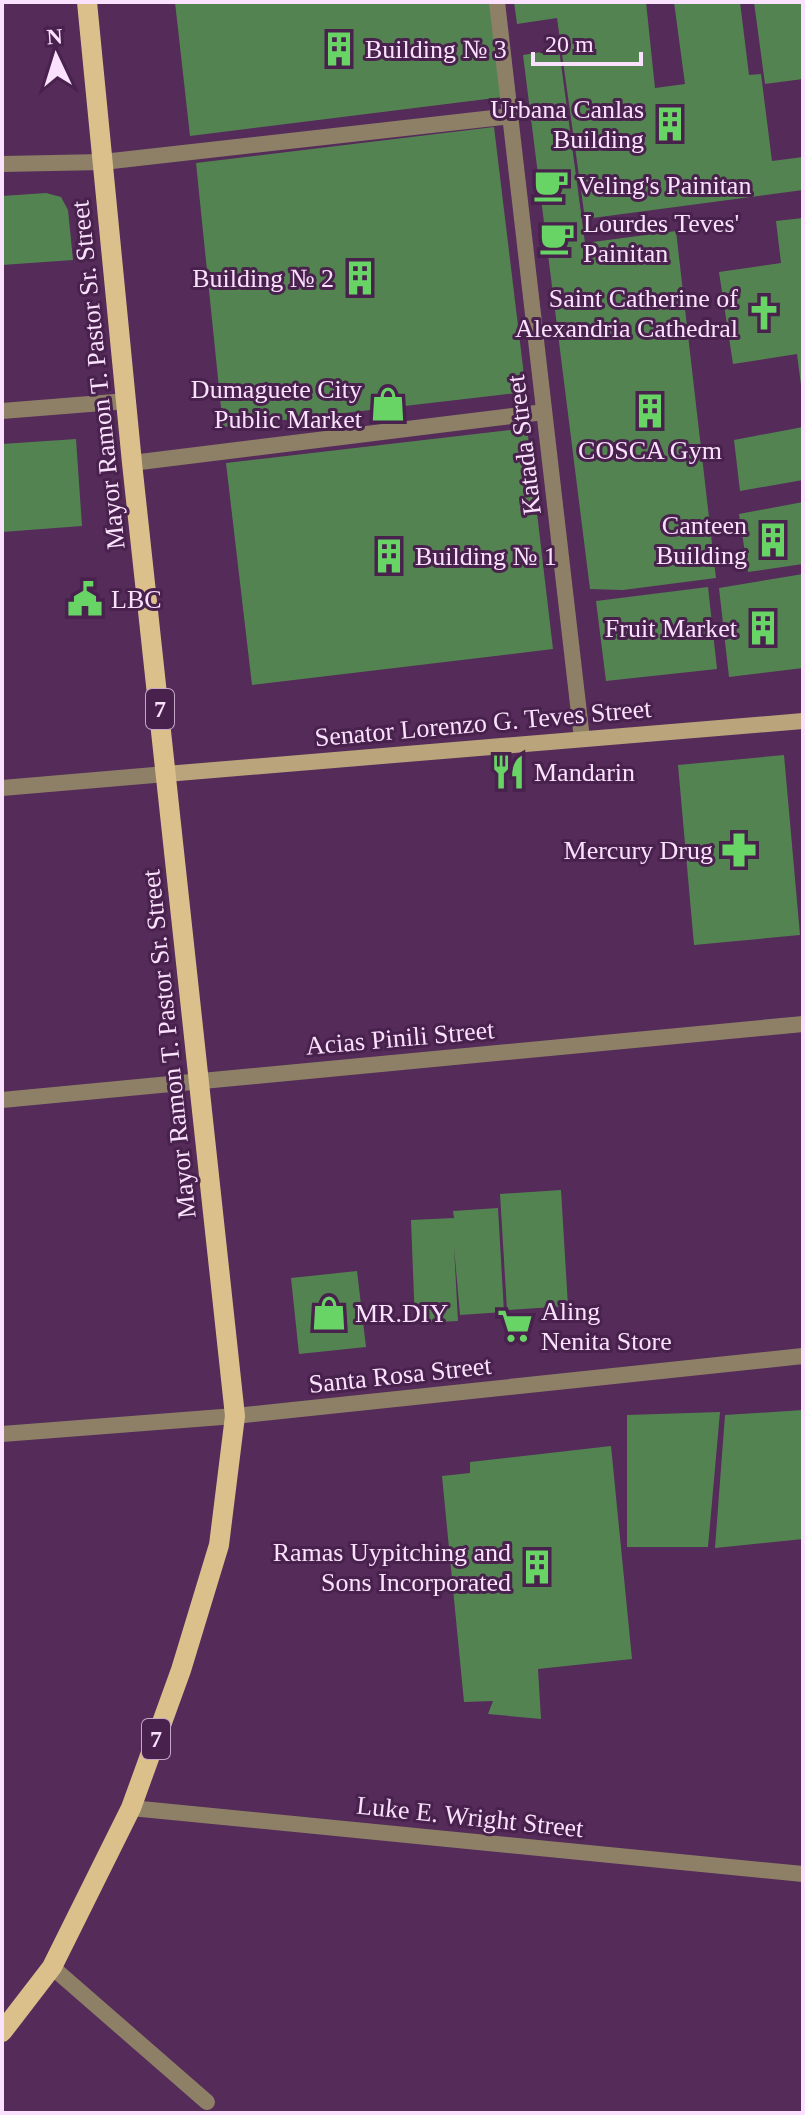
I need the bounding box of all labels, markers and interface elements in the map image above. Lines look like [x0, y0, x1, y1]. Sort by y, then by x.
north arrow [16, 16, 96, 96]
scale bar [533, 16, 641, 66]
text: N [46, 24, 64, 50]
building icon: Building № 3 [320, 30, 358, 68]
text: 20 m [545, 31, 594, 57]
place label: Building № 3 [365, 35, 507, 64]
place label: Urbana Canlas Building [490, 95, 644, 154]
building icon: Urbana Canlas Building [651, 105, 689, 143]
cafe icon: Veling's Painitan [532, 166, 570, 204]
place label: Veling's Painitan [577, 171, 751, 200]
street label: Mayor Ramon T. Pastor Sr. Street [65, 198, 131, 551]
place label: Lourdes Teves' Painitan [583, 209, 739, 268]
cafe icon: Lourdes Teves' Painitan [538, 219, 576, 257]
building icon: Building № 2 [341, 259, 379, 297]
place label: Building № 2 [192, 264, 334, 293]
place label: Saint Catherine of Alexandria Cathedral [515, 284, 738, 343]
church icon: Saint Catherine of Alexandria Cathedral [745, 294, 783, 332]
street label: Katada Street [501, 373, 547, 517]
place label: Dumaguete City Public Market [191, 375, 363, 434]
shop icon: Dumaguete City Public Market [369, 385, 407, 423]
building icon: COSCA Gym [631, 392, 669, 430]
place label: COSCA Gym [578, 436, 722, 465]
place label: Canteen Building [656, 511, 747, 570]
building icon: Canteen Building [754, 521, 792, 559]
building icon: Building № 1 [370, 537, 408, 575]
place label: Building № 1 [415, 542, 557, 571]
public building icon: LBC [66, 580, 104, 618]
place label: LBC [111, 585, 162, 614]
building icon: Fruit Market [744, 609, 782, 647]
place label: Fruit Market [605, 614, 738, 643]
road number: 7 [146, 689, 174, 729]
street label: Senator Lorenzo G. Teves Street [313, 694, 653, 752]
restaurant icon: Mandarin [489, 753, 527, 791]
place label: Mandarin [534, 758, 635, 787]
pharmacy icon: Mercury Drug [720, 831, 758, 869]
place label: Mercury Drug [564, 836, 713, 865]
street label: Mayor Ramon T. Pastor Sr. Street [136, 867, 202, 1220]
street label: Acias Pinili Street [304, 1015, 496, 1061]
shop icon: MR.DIY [310, 1294, 348, 1332]
place label: Aling Nenita Store [541, 1297, 672, 1356]
place label: MR.DIY [355, 1299, 448, 1328]
supermarket icon: Aling Nenita Store [496, 1307, 534, 1345]
street label: Santa Rosa Street [307, 1351, 493, 1399]
place label: Ramas Uypitching and Sons Incorporated [273, 1538, 511, 1597]
building icon: Ramas Uypitching and Sons Incorporated [518, 1548, 556, 1586]
road number: 7 [142, 1719, 170, 1759]
street label: Luke E. Wright Street [355, 1791, 586, 1843]

